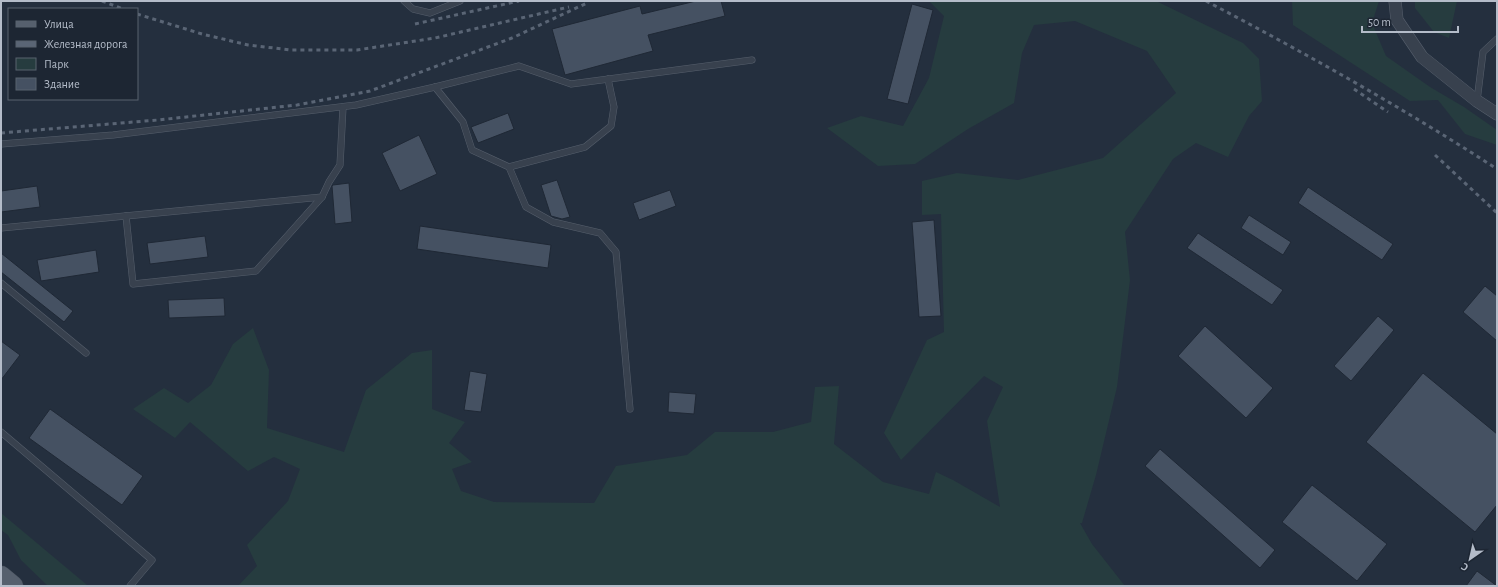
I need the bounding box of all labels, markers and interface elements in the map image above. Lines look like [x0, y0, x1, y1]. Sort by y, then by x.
legend [8, 8, 138, 100]
scale bar [1362, 8, 1458, 34]
text: 50 m [1368, 16, 1391, 28]
text: Улица [44, 18, 74, 30]
text: Железная дорога [44, 38, 128, 50]
text: Парк [44, 58, 69, 70]
text: Здание [44, 78, 80, 90]
north arrow [1450, 539, 1490, 579]
text: С [1459, 561, 1470, 573]

